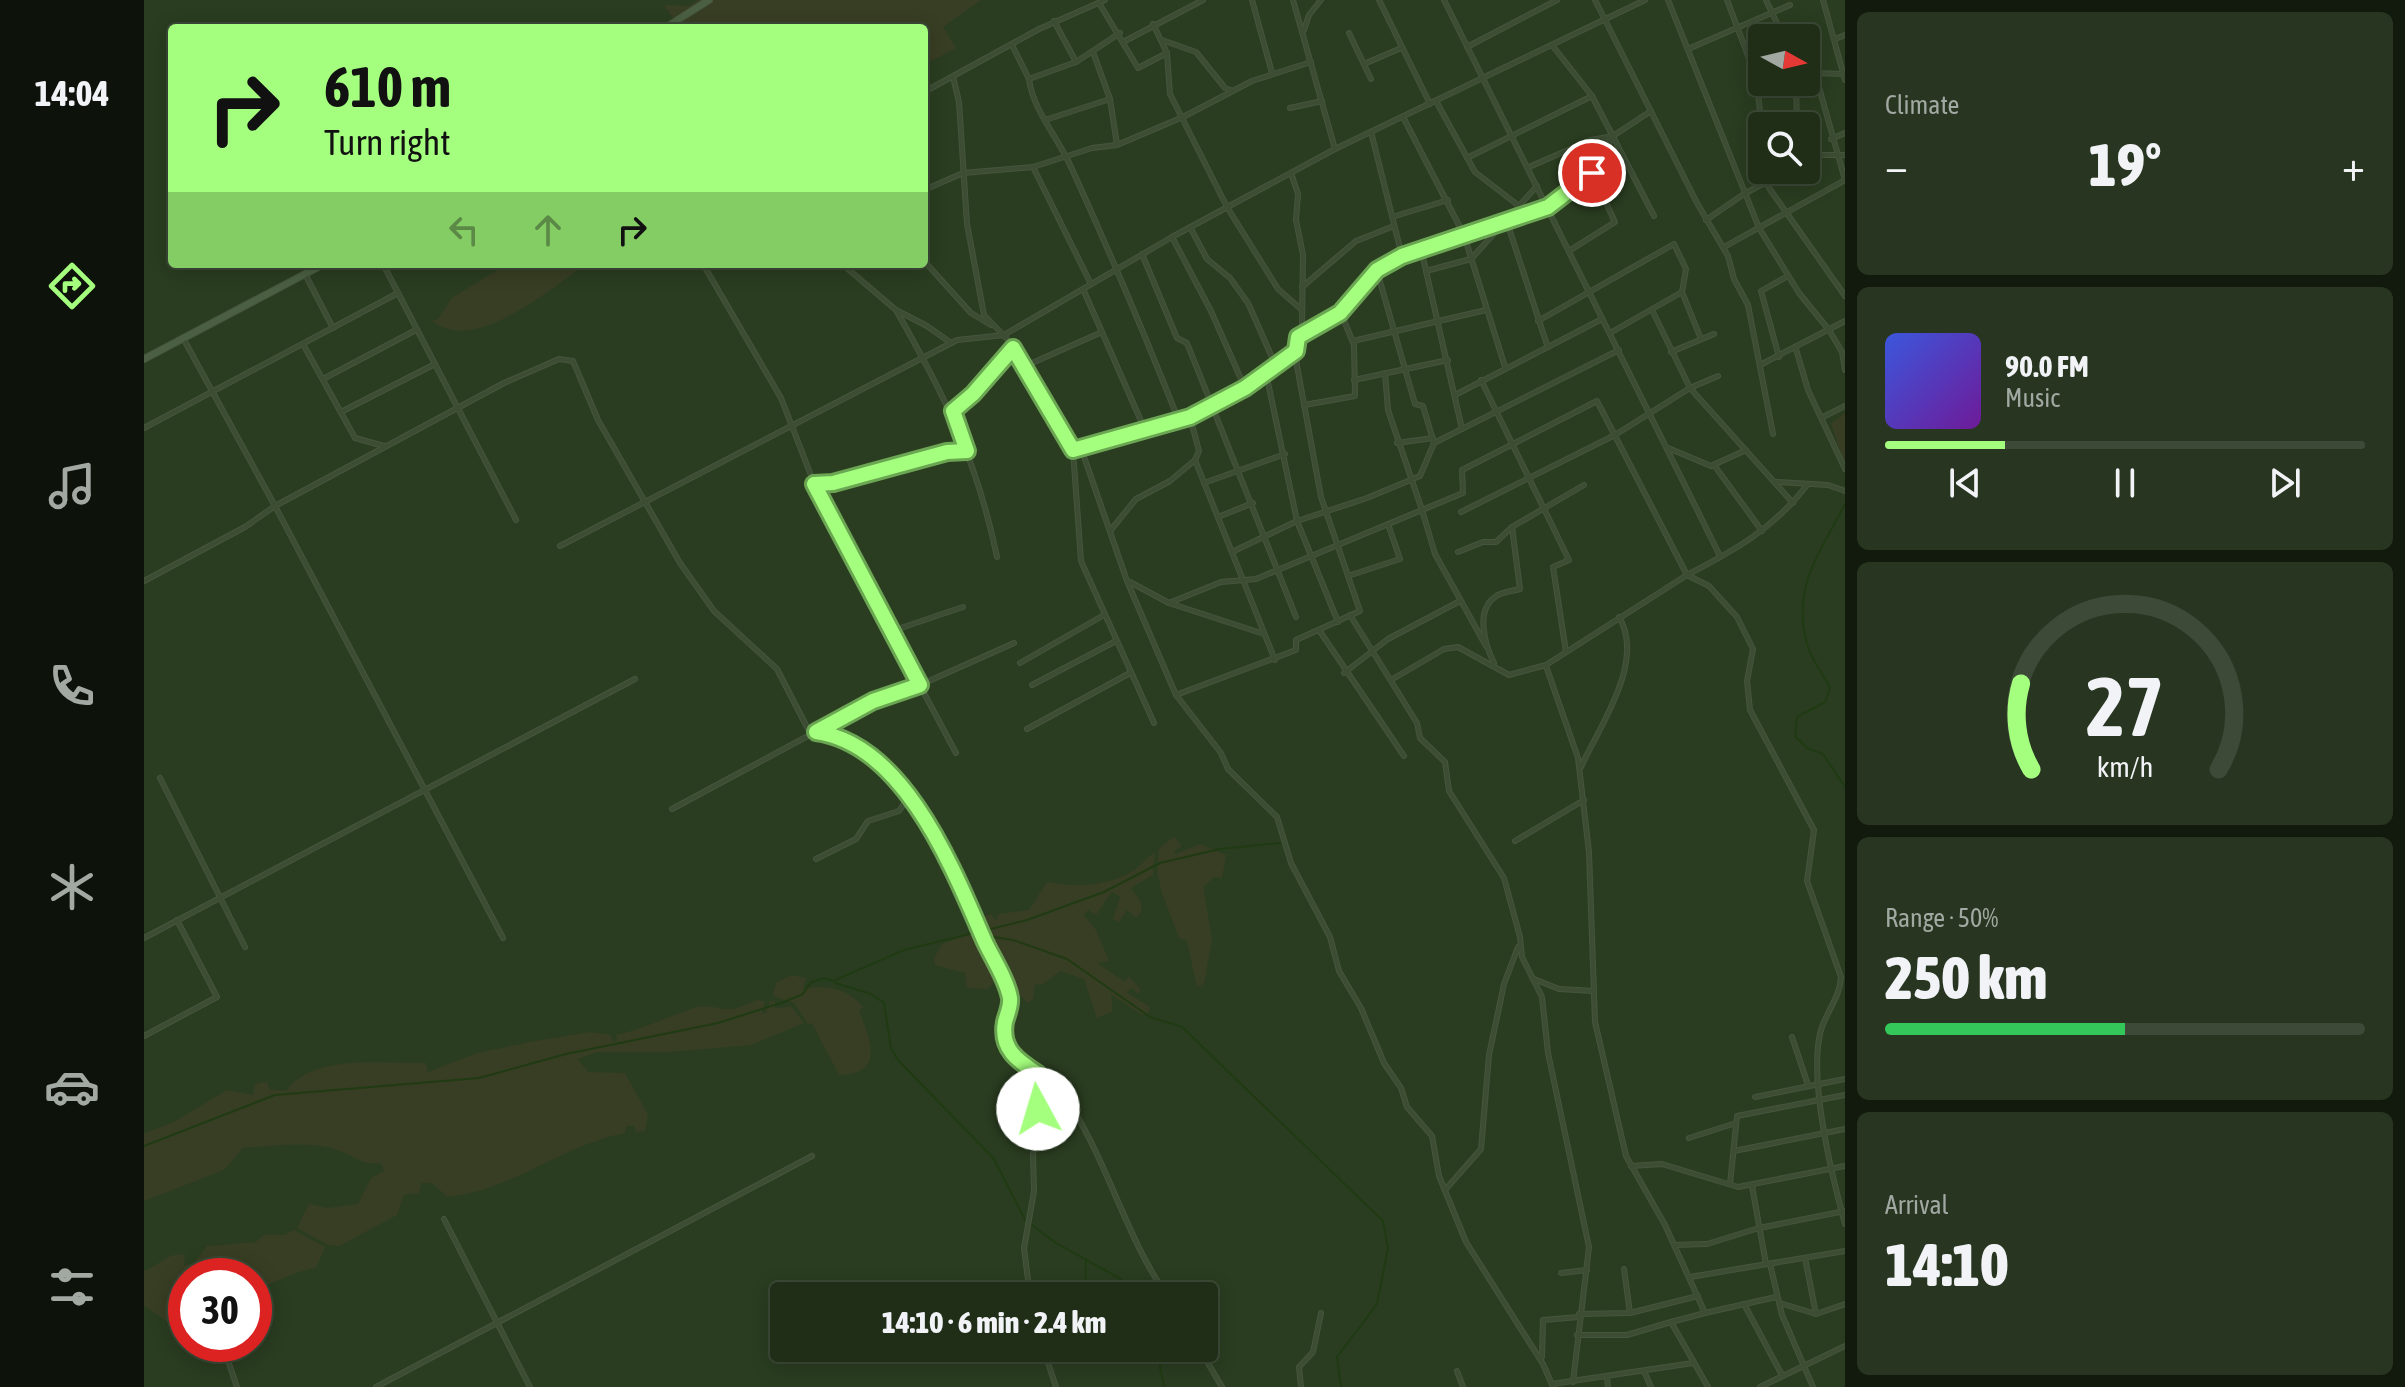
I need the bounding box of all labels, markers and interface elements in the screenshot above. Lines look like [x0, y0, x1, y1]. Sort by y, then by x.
north arrow [1748, 24, 1820, 96]
map controls [1748, 24, 1820, 184]
text: 610 m [324, 55, 451, 119]
icon: right [192, 56, 296, 160]
text: 14:04 [35, 72, 109, 114]
text: Climate [1885, 90, 1959, 120]
button: search [1748, 112, 1820, 184]
text: Turn right [324, 121, 451, 163]
text: 19° [2089, 130, 2161, 199]
pin [1558, 139, 1626, 207]
text: − [1885, 140, 1908, 190]
text: + [2342, 140, 2365, 190]
icon: arrive [1570, 151, 1614, 195]
icon: left [442, 208, 486, 252]
icon: ahead [526, 208, 570, 252]
icon: right [610, 208, 654, 252]
icon: directions [44, 258, 100, 314]
text: 90.0 FM [2005, 349, 2089, 383]
text: Music [2005, 383, 2060, 413]
icon: music [44, 458, 100, 514]
icon: previous [1943, 461, 1987, 505]
icon: pause [2103, 461, 2147, 505]
icon: next [2263, 461, 2307, 505]
text: 27 [2086, 657, 2164, 753]
icon: phone [44, 658, 100, 714]
text: km/h [2097, 750, 2153, 783]
icon: climate [44, 859, 100, 915]
text: Range · 50% [1885, 903, 1998, 933]
text: 250 km [1885, 943, 2047, 1012]
icon: car [44, 1059, 100, 1115]
position arrow [996, 1067, 1080, 1151]
text: Arrival [1885, 1190, 1949, 1220]
text: 14:10 [1885, 1230, 2008, 1299]
speed limit sign: 30 [168, 1258, 272, 1362]
icon: filters [44, 1259, 100, 1315]
text: 14:10 · 6 min · 2.4 km [882, 1305, 1106, 1339]

